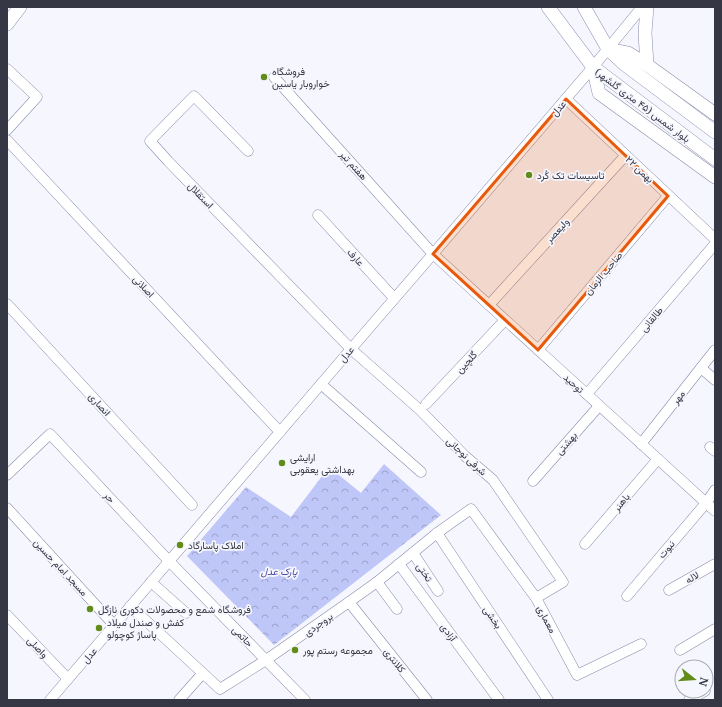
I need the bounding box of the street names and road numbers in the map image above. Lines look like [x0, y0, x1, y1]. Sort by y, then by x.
street label: بلوار شمس (۴۵ متری گلشهر) [592, 65, 694, 146]
street label: عدل [547, 97, 569, 119]
street label: هفتم تیر [336, 146, 371, 183]
street label: ۲۲ بهمن [623, 152, 657, 186]
street label: استقلال [185, 179, 217, 211]
street label: ولیعصر [541, 215, 572, 246]
street label: عارف [344, 245, 368, 269]
street label: صاحب الزمان [581, 248, 625, 298]
street label: اصلانی [130, 272, 158, 300]
street label: طالقانی [636, 303, 666, 335]
street label: عدل [335, 343, 357, 365]
street label: گلچین [452, 347, 481, 377]
street label: توحید [561, 370, 587, 396]
street label: مهر [668, 387, 688, 408]
street label: انصاری [86, 389, 114, 419]
street label: بهشتی [552, 428, 580, 458]
street label: شرفی نوجانی [444, 434, 490, 478]
street label: حر [101, 488, 119, 506]
street label: باهنر [609, 490, 633, 515]
street label: مسجد امام حسین [31, 535, 91, 599]
street label: نبوت [654, 537, 678, 561]
street label: تختی [414, 560, 436, 584]
street label: لاله [683, 568, 701, 586]
street label: بخشی [480, 603, 506, 631]
street label: معماری [534, 603, 560, 635]
street label: بروجردی [301, 609, 335, 639]
street label: آزادی [438, 620, 461, 644]
street label: حاتمی [229, 622, 257, 650]
street label: واصلی [24, 633, 52, 661]
street label: عدل [78, 644, 100, 666]
street label: کلانتری [381, 645, 409, 676]

